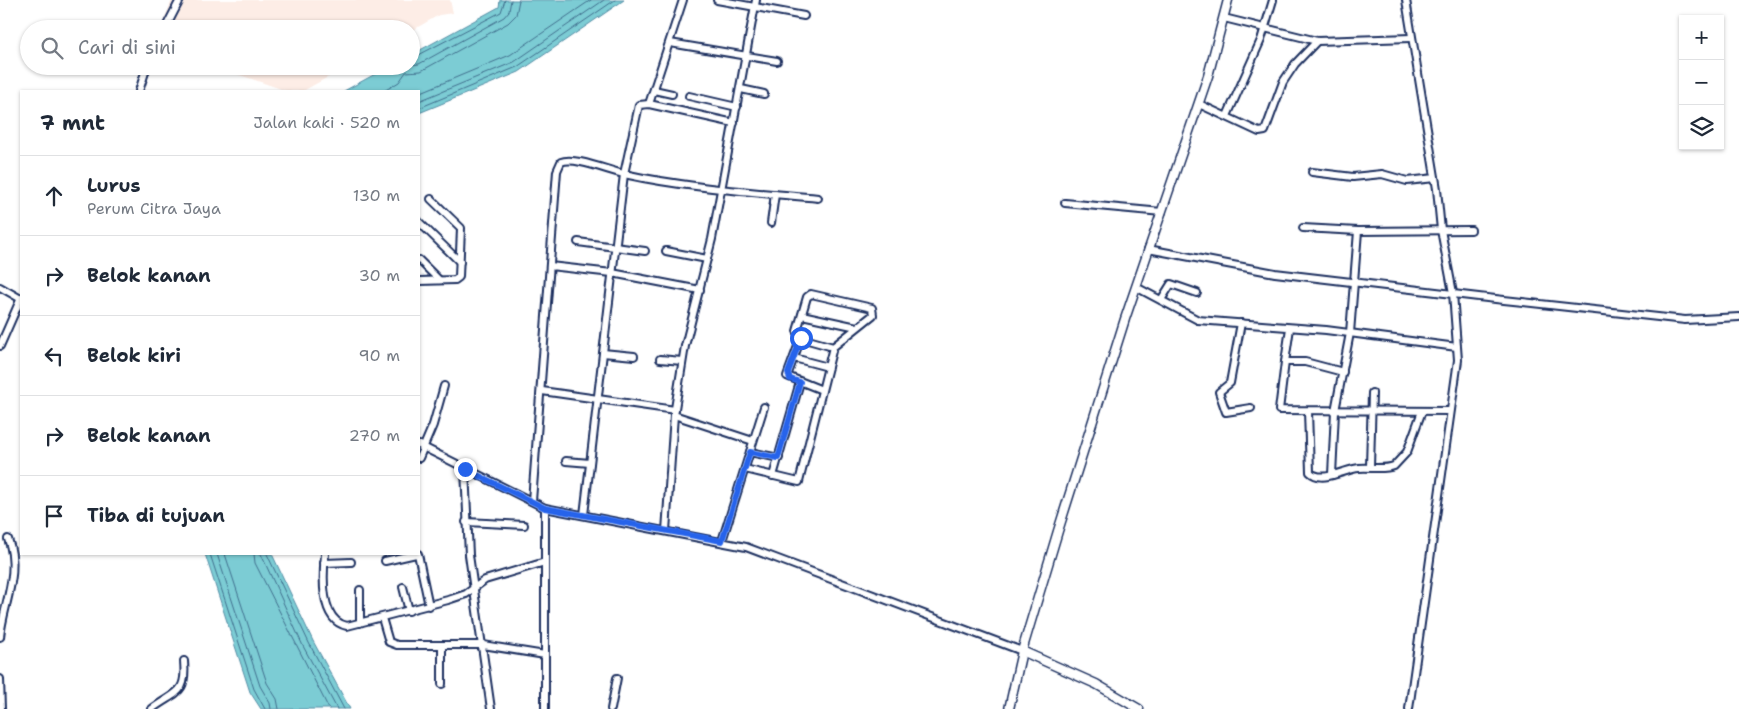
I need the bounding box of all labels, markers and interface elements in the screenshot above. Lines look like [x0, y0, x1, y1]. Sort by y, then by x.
map controls [1679, 15, 1724, 150]
button: + [1679, 15, 1724, 60]
search box [20, 20, 420, 75]
icon: search [38, 34, 66, 62]
text: Cari di sini [78, 35, 176, 60]
button: − [1679, 60, 1724, 105]
button: layers [1679, 105, 1724, 150]
text: 7 mnt [40, 109, 105, 137]
text: Jalan kaki · 520 m [253, 112, 400, 133]
text: Lurus [87, 173, 141, 198]
icon: ahead [40, 182, 68, 210]
text: 130 m [353, 185, 400, 206]
text: Perum Citra Jaya [87, 198, 221, 219]
icon: right [40, 262, 68, 290]
text: Belok kanan [87, 263, 211, 288]
text: 30 m [359, 265, 400, 286]
route start [790, 327, 813, 350]
icon: left [40, 342, 68, 370]
text: Belok kiri [87, 343, 181, 368]
text: 90 m [359, 345, 400, 366]
icon: right [40, 422, 68, 450]
text: Belok kanan [87, 423, 211, 448]
text: 270 m [349, 425, 400, 446]
route end [454, 458, 477, 481]
icon: arrive [40, 502, 68, 530]
text: Tiba di tujuan [87, 503, 225, 528]

